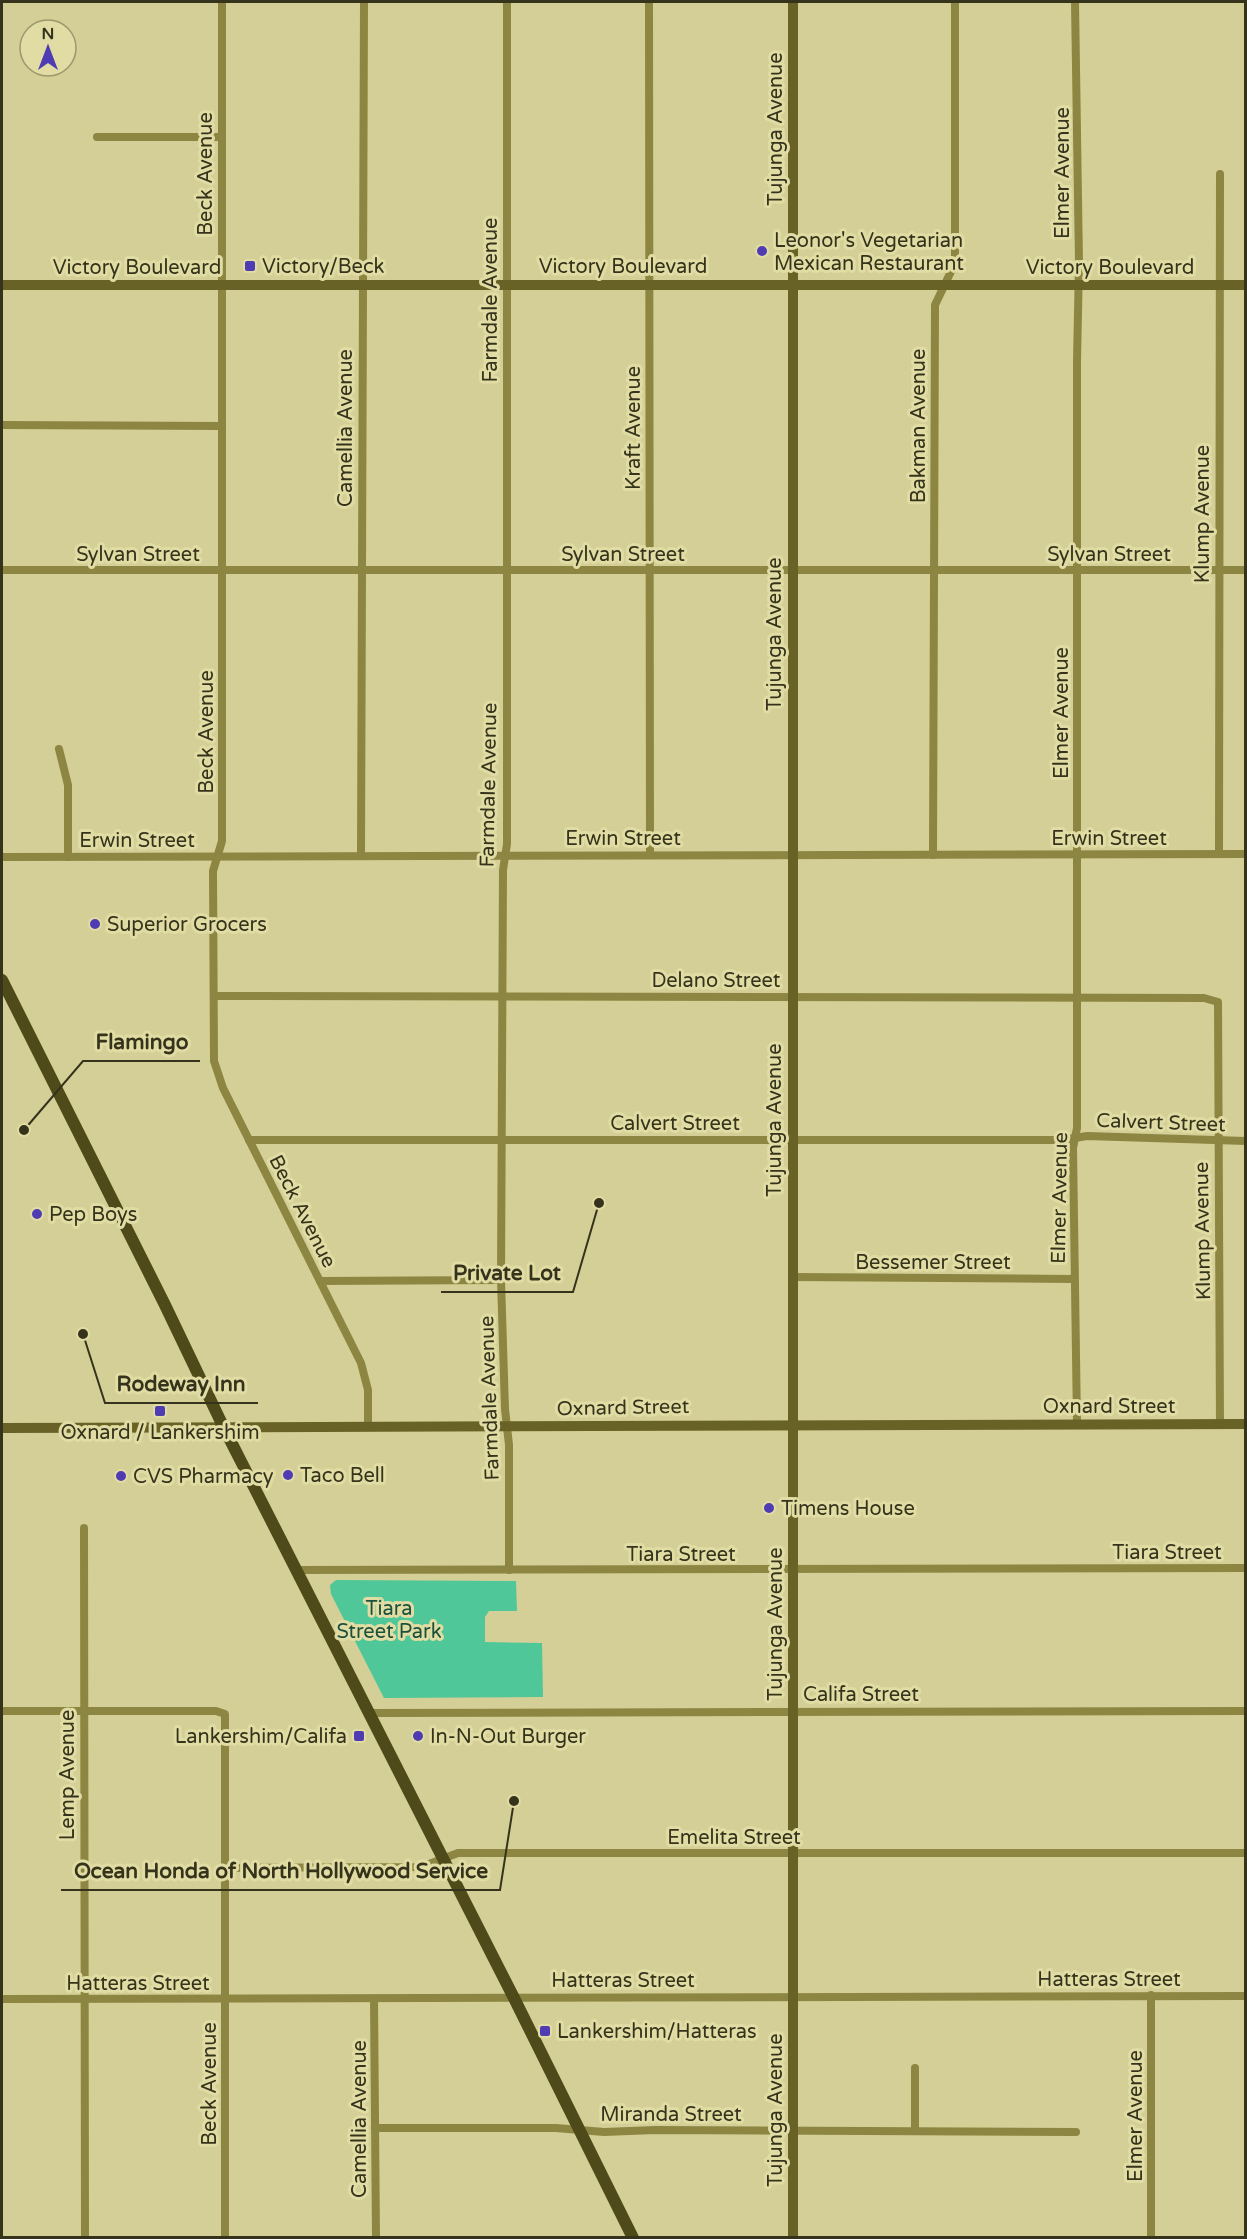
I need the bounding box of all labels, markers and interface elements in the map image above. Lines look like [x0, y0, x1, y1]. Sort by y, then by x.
north arrow [18, 18, 78, 78]
text: N [42, 24, 54, 44]
street label: Tujunga Avenue [764, 52, 788, 206]
street label: Elmer Avenue [1051, 107, 1075, 239]
street label: Beck Avenue [194, 112, 218, 236]
street label: Farmdale Avenue [479, 218, 503, 382]
place label: Leonor's Vegetarian Mexican Restaurant [774, 229, 964, 276]
marker: Leonor's Vegetarian Mexican Restaurant [755, 244, 769, 258]
place label: Victory/Beck [262, 255, 385, 279]
street label: Victory Boulevard [539, 255, 707, 279]
street label: Victory Boulevard [53, 256, 221, 280]
street label: Victory Boulevard [1026, 256, 1194, 280]
marker: Victory/Beck [243, 259, 257, 273]
street label: Camellia Avenue [334, 349, 358, 507]
street label: Bakman Avenue [907, 349, 931, 503]
street label: Kraft Avenue [622, 366, 646, 490]
street label: Klump Avenue [1191, 445, 1215, 583]
street label: Sylvan Street [76, 543, 200, 567]
street label: Sylvan Street [561, 543, 685, 567]
street label: Sylvan Street [1047, 543, 1171, 567]
street label: Tujunga Avenue [763, 557, 787, 711]
street label: Elmer Avenue [1050, 647, 1074, 779]
street label: Beck Avenue [195, 670, 219, 794]
street label: Farmdale Avenue [476, 702, 502, 868]
street label: Erwin Street [565, 827, 681, 851]
street label: Erwin Street [1051, 827, 1167, 851]
street label: Erwin Street [79, 829, 195, 853]
place label: Superior Grocers [107, 913, 267, 937]
marker: Superior Grocers [88, 917, 102, 931]
street label: Delano Street [652, 969, 781, 993]
callout: Flamingo [83, 1022, 200, 1061]
text: Flamingo [96, 1030, 189, 1055]
street label: Tujunga Avenue [763, 1043, 787, 1197]
street label: Calvert Street [1096, 1109, 1226, 1137]
street label: Calvert Street [610, 1112, 740, 1136]
street label: Elmer Avenue [1047, 1132, 1073, 1264]
street label: Beck Avenue [263, 1151, 341, 1272]
street label: Klump Avenue [1190, 1162, 1216, 1300]
place label: Pep Boys [49, 1203, 137, 1227]
marker: Pep Boys [30, 1207, 44, 1221]
street label: Bessemer Street [855, 1251, 1011, 1275]
callout: Private Lot [441, 1253, 573, 1292]
text: Private Lot [453, 1261, 561, 1286]
street label: Farmdale Avenue [475, 1315, 505, 1481]
callout: Rodeway Inn [105, 1364, 258, 1403]
text: Rodeway Inn [117, 1372, 245, 1397]
street label: Oxnard Street [557, 1395, 690, 1421]
street label: Oxnard Street [1043, 1395, 1176, 1419]
marker: Oxnard / Lankershim [153, 1404, 167, 1418]
place label: Oxnard / Lankershim [60, 1421, 260, 1445]
place label: Taco Bell [300, 1464, 385, 1488]
place label: CVS Pharmacy [133, 1465, 274, 1489]
marker: Taco Bell [281, 1468, 295, 1482]
marker: CVS Pharmacy [114, 1469, 128, 1483]
place label: Timens House [781, 1497, 915, 1521]
marker: Timens House [762, 1501, 776, 1515]
street label: Tiara Street [1112, 1541, 1222, 1565]
street label: Tiara Street [626, 1543, 736, 1567]
street label: Tujunga Avenue [764, 1547, 788, 1701]
park label: Tiara Street Park [336, 1597, 442, 1644]
street label: Califa Street [803, 1683, 919, 1707]
street label: Lemp Avenue [56, 1710, 80, 1840]
place label: Lankershim/Califa [175, 1725, 347, 1749]
place label: In-N-Out Burger [430, 1725, 586, 1749]
marker: Lankershim/Califa [352, 1729, 366, 1743]
marker: In-N-Out Burger [411, 1729, 425, 1743]
street label: Emelita Street [667, 1826, 801, 1850]
callout: Ocean Honda of North Hollywood Service [61, 1851, 500, 1890]
text: Ocean Honda of North Hollywood Service [74, 1859, 488, 1884]
street label: Hatteras Street [1037, 1968, 1181, 1992]
street label: Hatteras Street [551, 1969, 695, 1993]
street label: Hatteras Street [66, 1972, 210, 1996]
place label: Lankershim/Hatteras [557, 2020, 757, 2044]
street label: Beck Avenue [198, 2022, 222, 2146]
marker: Lankershim/Hatteras [538, 2024, 552, 2038]
street label: Tujunga Avenue [764, 2033, 788, 2187]
street label: Camellia Avenue [348, 2040, 372, 2198]
street label: Elmer Avenue [1124, 2050, 1148, 2182]
street label: Miranda Street [600, 2103, 742, 2127]

